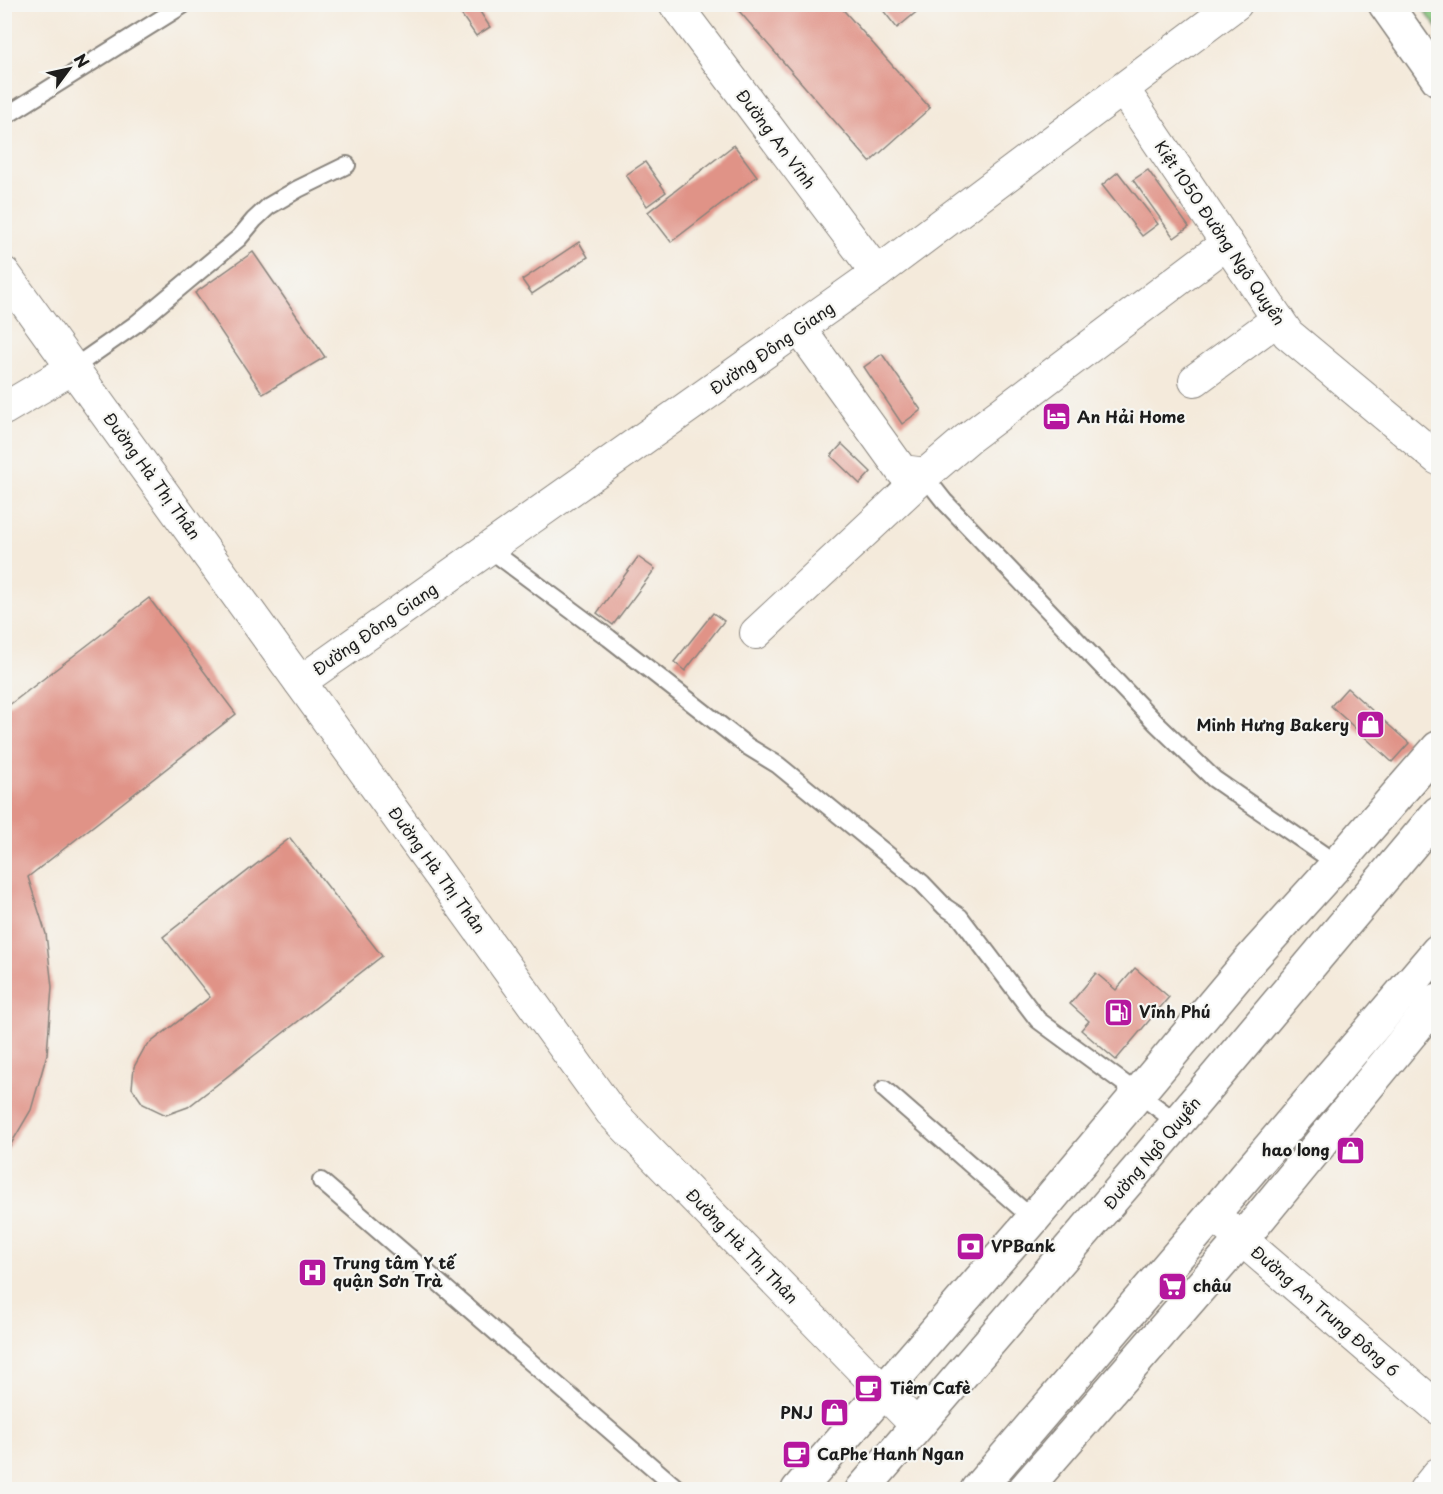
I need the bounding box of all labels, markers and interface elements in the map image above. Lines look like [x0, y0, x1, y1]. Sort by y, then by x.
north arrow [39, 39, 99, 99]
text: N [69, 48, 96, 72]
street label: Đường An Vĩnh [731, 84, 822, 193]
street label: Kiệt 1050 Đường Ngô Quyền [1150, 135, 1292, 330]
street label: Đường Đông Giang [704, 295, 839, 399]
hotel icon: An Hải Home [1040, 401, 1072, 433]
place label: An Hải Home [1077, 404, 1186, 428]
street label: Đường Hà Thị Thân [98, 407, 207, 544]
street label: Đường Đông Giang [307, 576, 442, 680]
shop icon: Minh Hưng Bakery [1354, 709, 1386, 741]
place label: Minh Hưng Bakery [1197, 712, 1349, 736]
street label: Đường Hà Thị Thân [383, 801, 492, 938]
fuel station icon: Vĩnh Phú [1102, 996, 1134, 1028]
place label: Vĩnh Phú [1139, 999, 1211, 1023]
street label: Đường Ngô Quyền [1097, 1091, 1206, 1214]
shop icon: hao long [1335, 1134, 1367, 1166]
place label: hao long [1262, 1137, 1330, 1161]
street label: Đường Hà Thị Thân [681, 1182, 804, 1308]
bank icon: VPBank [954, 1230, 986, 1262]
place label: VPBank [991, 1233, 1056, 1257]
street label: Đường An Trung Đông 6 [1246, 1239, 1405, 1381]
place label: Trung tâm Y tế quận Sơn Trà [333, 1250, 457, 1292]
hospital icon: Trung tâm Y tế quận Sơn Trà [296, 1256, 328, 1288]
supermarket icon: châu [1156, 1270, 1188, 1302]
place label: châu [1193, 1273, 1232, 1297]
cafe icon: Tiêm Cafè [853, 1372, 885, 1404]
place label: Tiêm Cafè [890, 1375, 971, 1399]
shop icon: PNJ [818, 1397, 850, 1429]
place label: PNJ [780, 1400, 813, 1424]
cafe icon: CaPhe Hanh Ngan [780, 1438, 812, 1470]
place label: CaPhe Hanh Ngan [817, 1441, 964, 1465]

